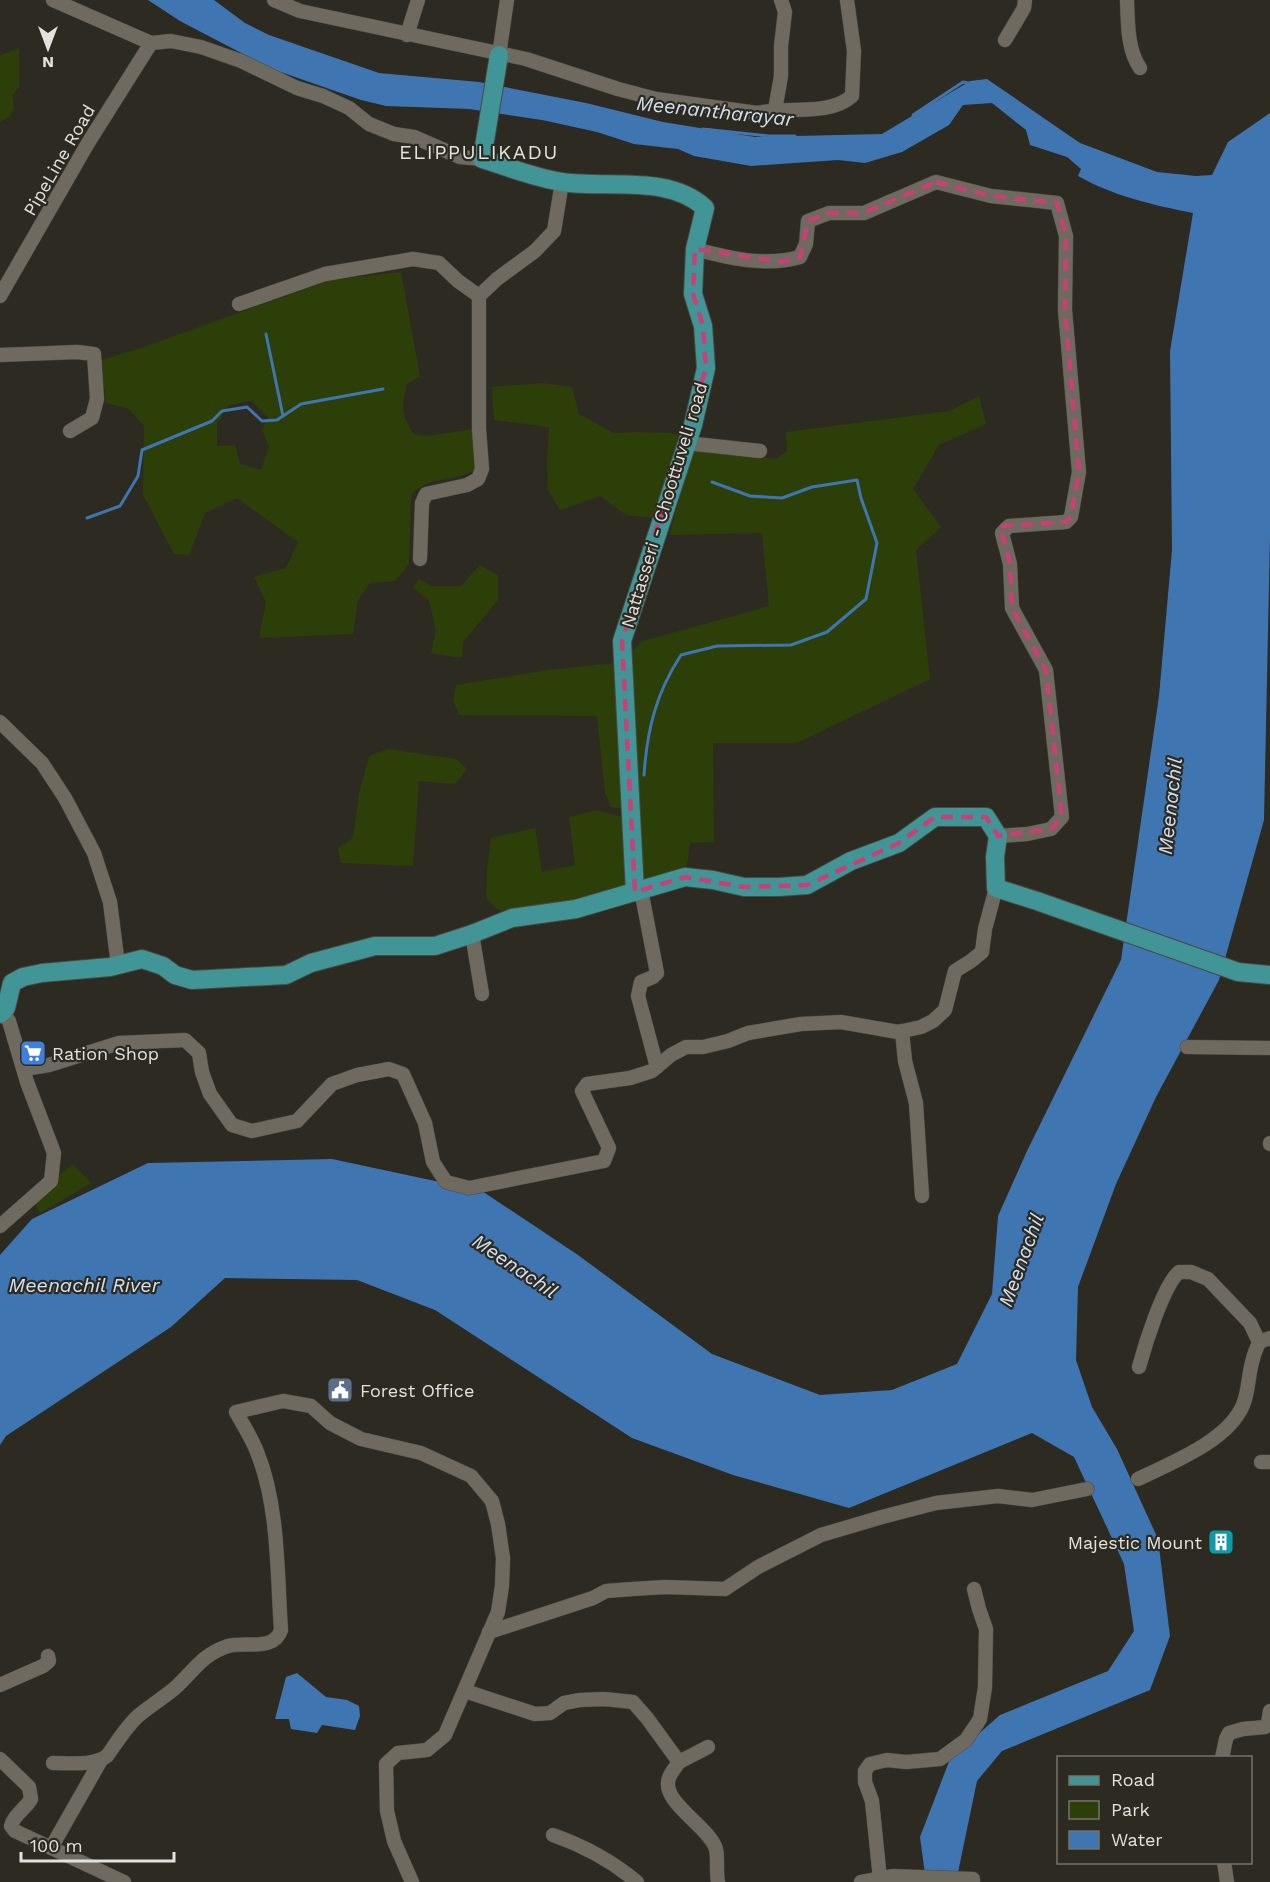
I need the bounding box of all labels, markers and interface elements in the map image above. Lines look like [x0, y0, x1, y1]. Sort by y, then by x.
north arrow [18, 18, 78, 78]
text: N [42, 53, 54, 72]
water label: Meenantharayar [635, 91, 796, 131]
street label: PipeLine Road [19, 101, 99, 219]
district label: ELIPPULIKADU [399, 140, 559, 164]
street label: Nattasseri - Choottuveli road [617, 380, 711, 630]
water label: Meenachil [1153, 756, 1187, 856]
supermarket icon: Ration Shop [18, 1038, 48, 1068]
place label: Ration Shop [52, 1043, 159, 1064]
water label: Meenachil [993, 1210, 1049, 1310]
water label: Meenachil [468, 1229, 562, 1303]
water label: Meenachil River [9, 1273, 161, 1297]
public building icon: Forest Office [325, 1375, 355, 1405]
place label: Forest Office [360, 1380, 474, 1401]
building icon: Majestic Mount [1206, 1527, 1236, 1557]
place label: Majestic Mount [1068, 1532, 1202, 1553]
legend [1057, 1756, 1252, 1864]
text: Road [1111, 1769, 1155, 1790]
text: Park [1111, 1799, 1150, 1820]
scale bar [21, 1825, 174, 1863]
text: Water [1111, 1829, 1163, 1850]
text: 100 m [30, 1835, 83, 1856]

